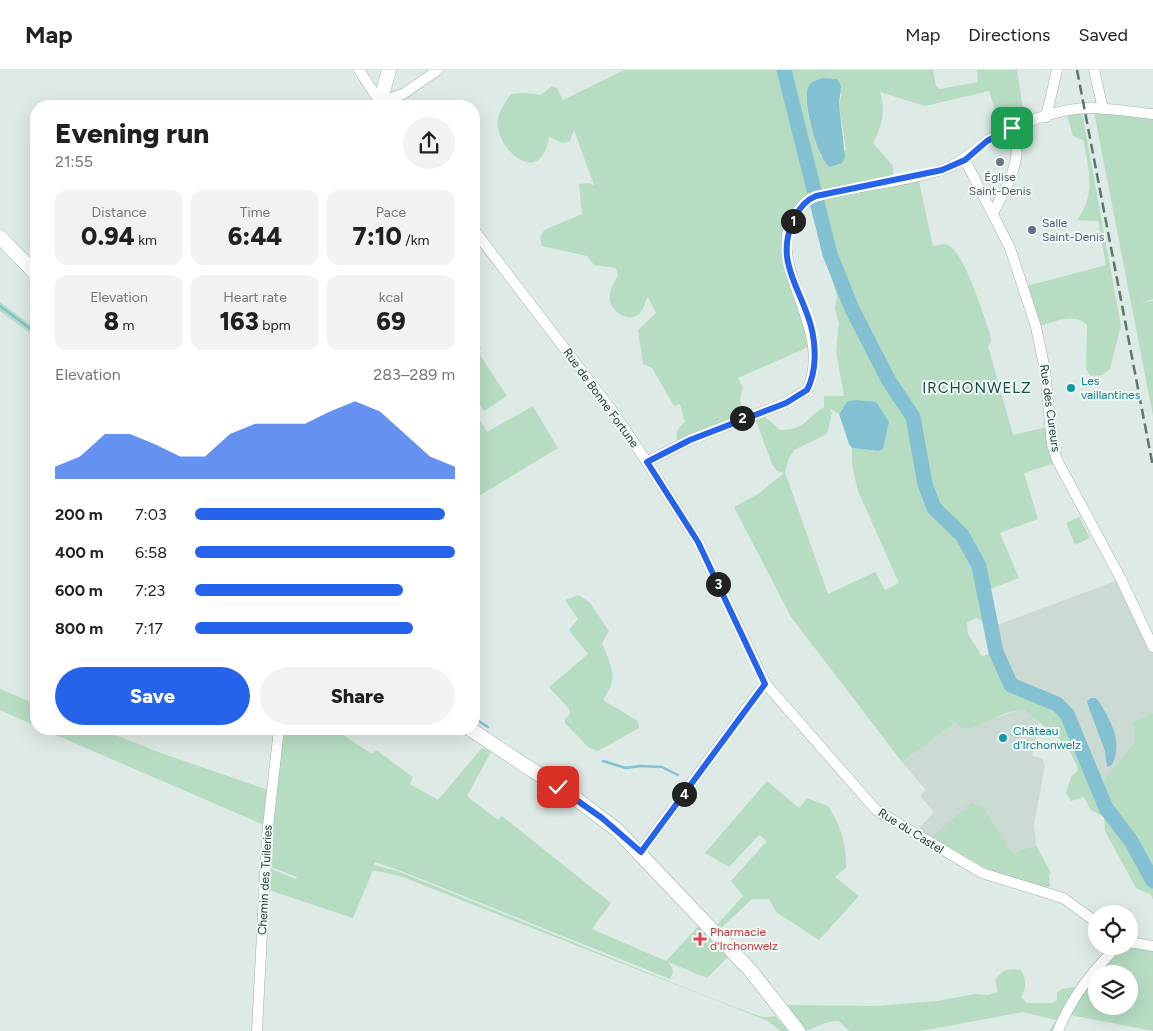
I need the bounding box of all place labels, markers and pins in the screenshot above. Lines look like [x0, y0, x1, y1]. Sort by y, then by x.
pin [991, 107, 1033, 149]
marker: Église Saint-Denis [994, 156, 1006, 168]
place label: Église Saint-Denis [969, 170, 1032, 198]
pin: 1 [780, 208, 806, 234]
place label: Salle Saint-Denis [1042, 216, 1105, 244]
marker: Salle Saint-Denis [1026, 224, 1038, 236]
place label: Les vaillantines [1081, 374, 1141, 402]
marker: Les vaillantines [1065, 382, 1077, 394]
pin: 2 [730, 406, 754, 430]
pin: 3 [706, 572, 730, 596]
place label: Château d'Irchonwelz [1013, 724, 1081, 752]
marker: Château d'Irchonwelz [997, 732, 1009, 744]
pin [537, 766, 579, 808]
pin: 4 [672, 782, 696, 806]
place label: Pharmacie d'Irchonwelz [710, 925, 778, 953]
marker: Pharmacie d'Irchonwelz [694, 933, 706, 945]

